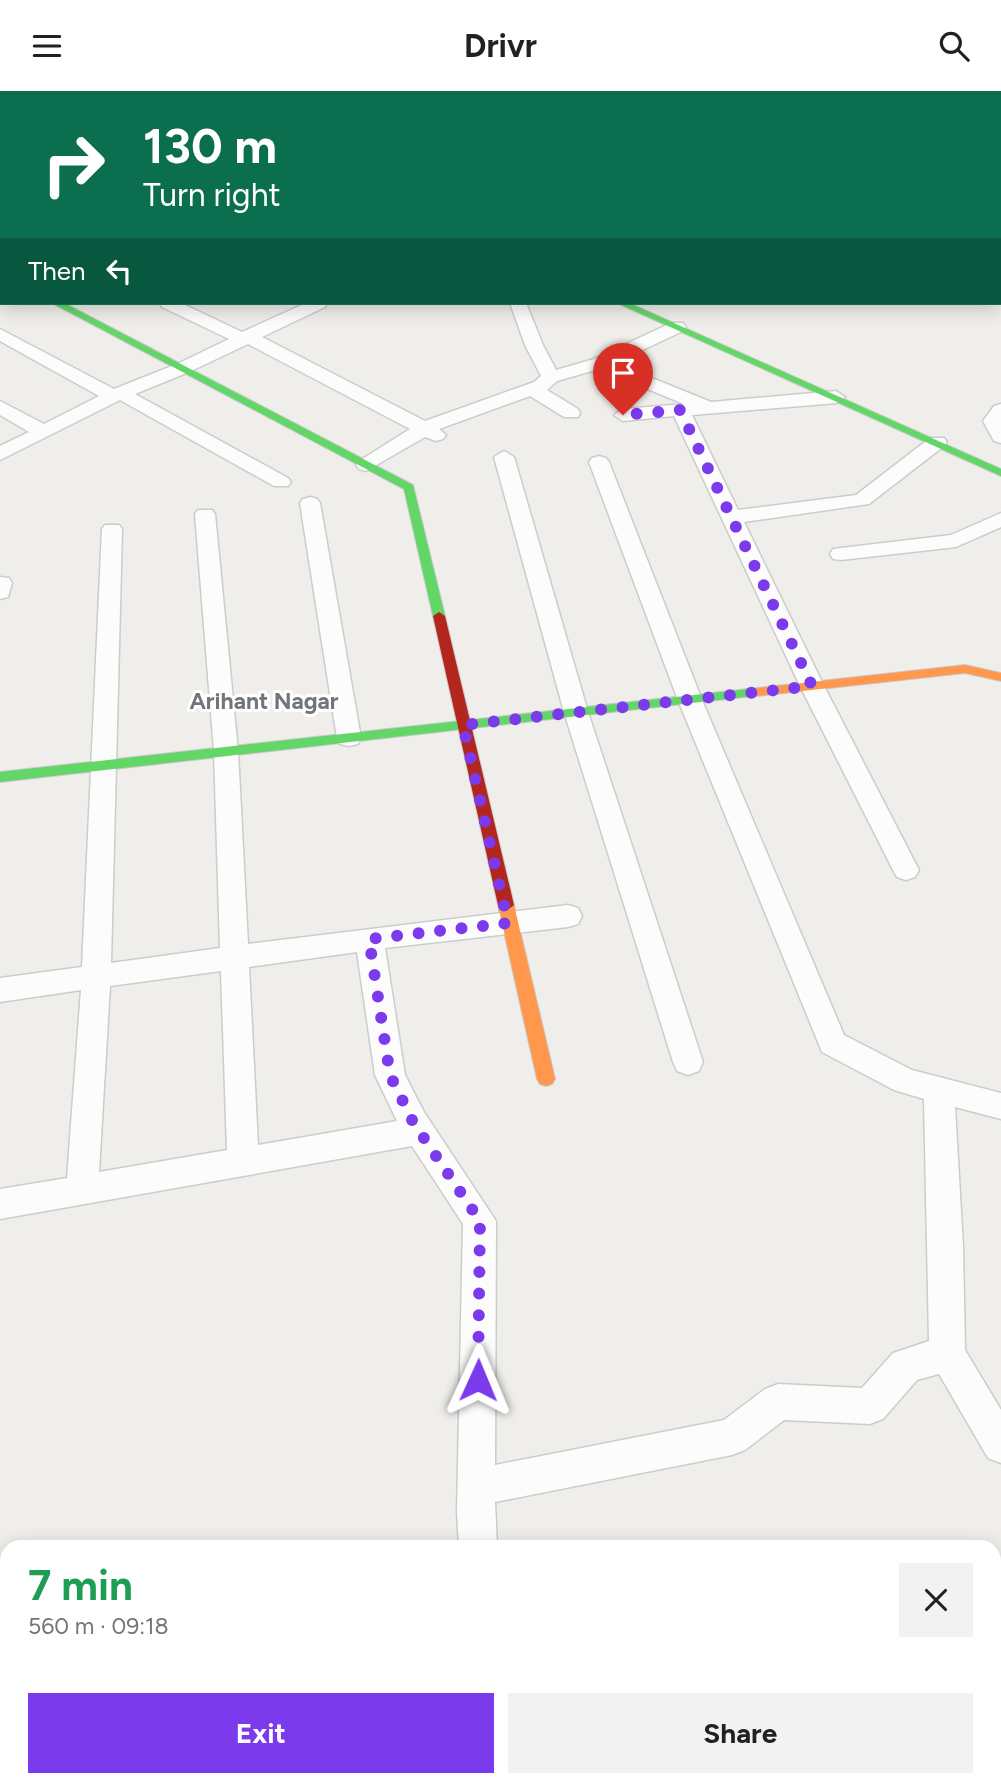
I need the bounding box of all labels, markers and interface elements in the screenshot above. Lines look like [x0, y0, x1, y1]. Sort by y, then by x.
icon: menu [28, 27, 66, 65]
text: Drivr [464, 27, 537, 65]
icon: search [935, 27, 973, 65]
text: 130 m [143, 116, 277, 175]
icon: right [28, 119, 119, 210]
text: Turn right [143, 176, 281, 214]
icon: left [100, 252, 138, 290]
text: Then [28, 255, 86, 287]
pin [593, 343, 653, 415]
icon: arrive [604, 354, 642, 392]
district label: Arihant Nagar [189, 687, 339, 715]
position arrow [441, 1343, 515, 1417]
text: 7 min [28, 1560, 133, 1611]
button: close [899, 1563, 973, 1637]
text: 560 m · 09:18 [28, 1612, 169, 1640]
button: Exit [28, 1693, 494, 1773]
button: Share [508, 1693, 973, 1773]

